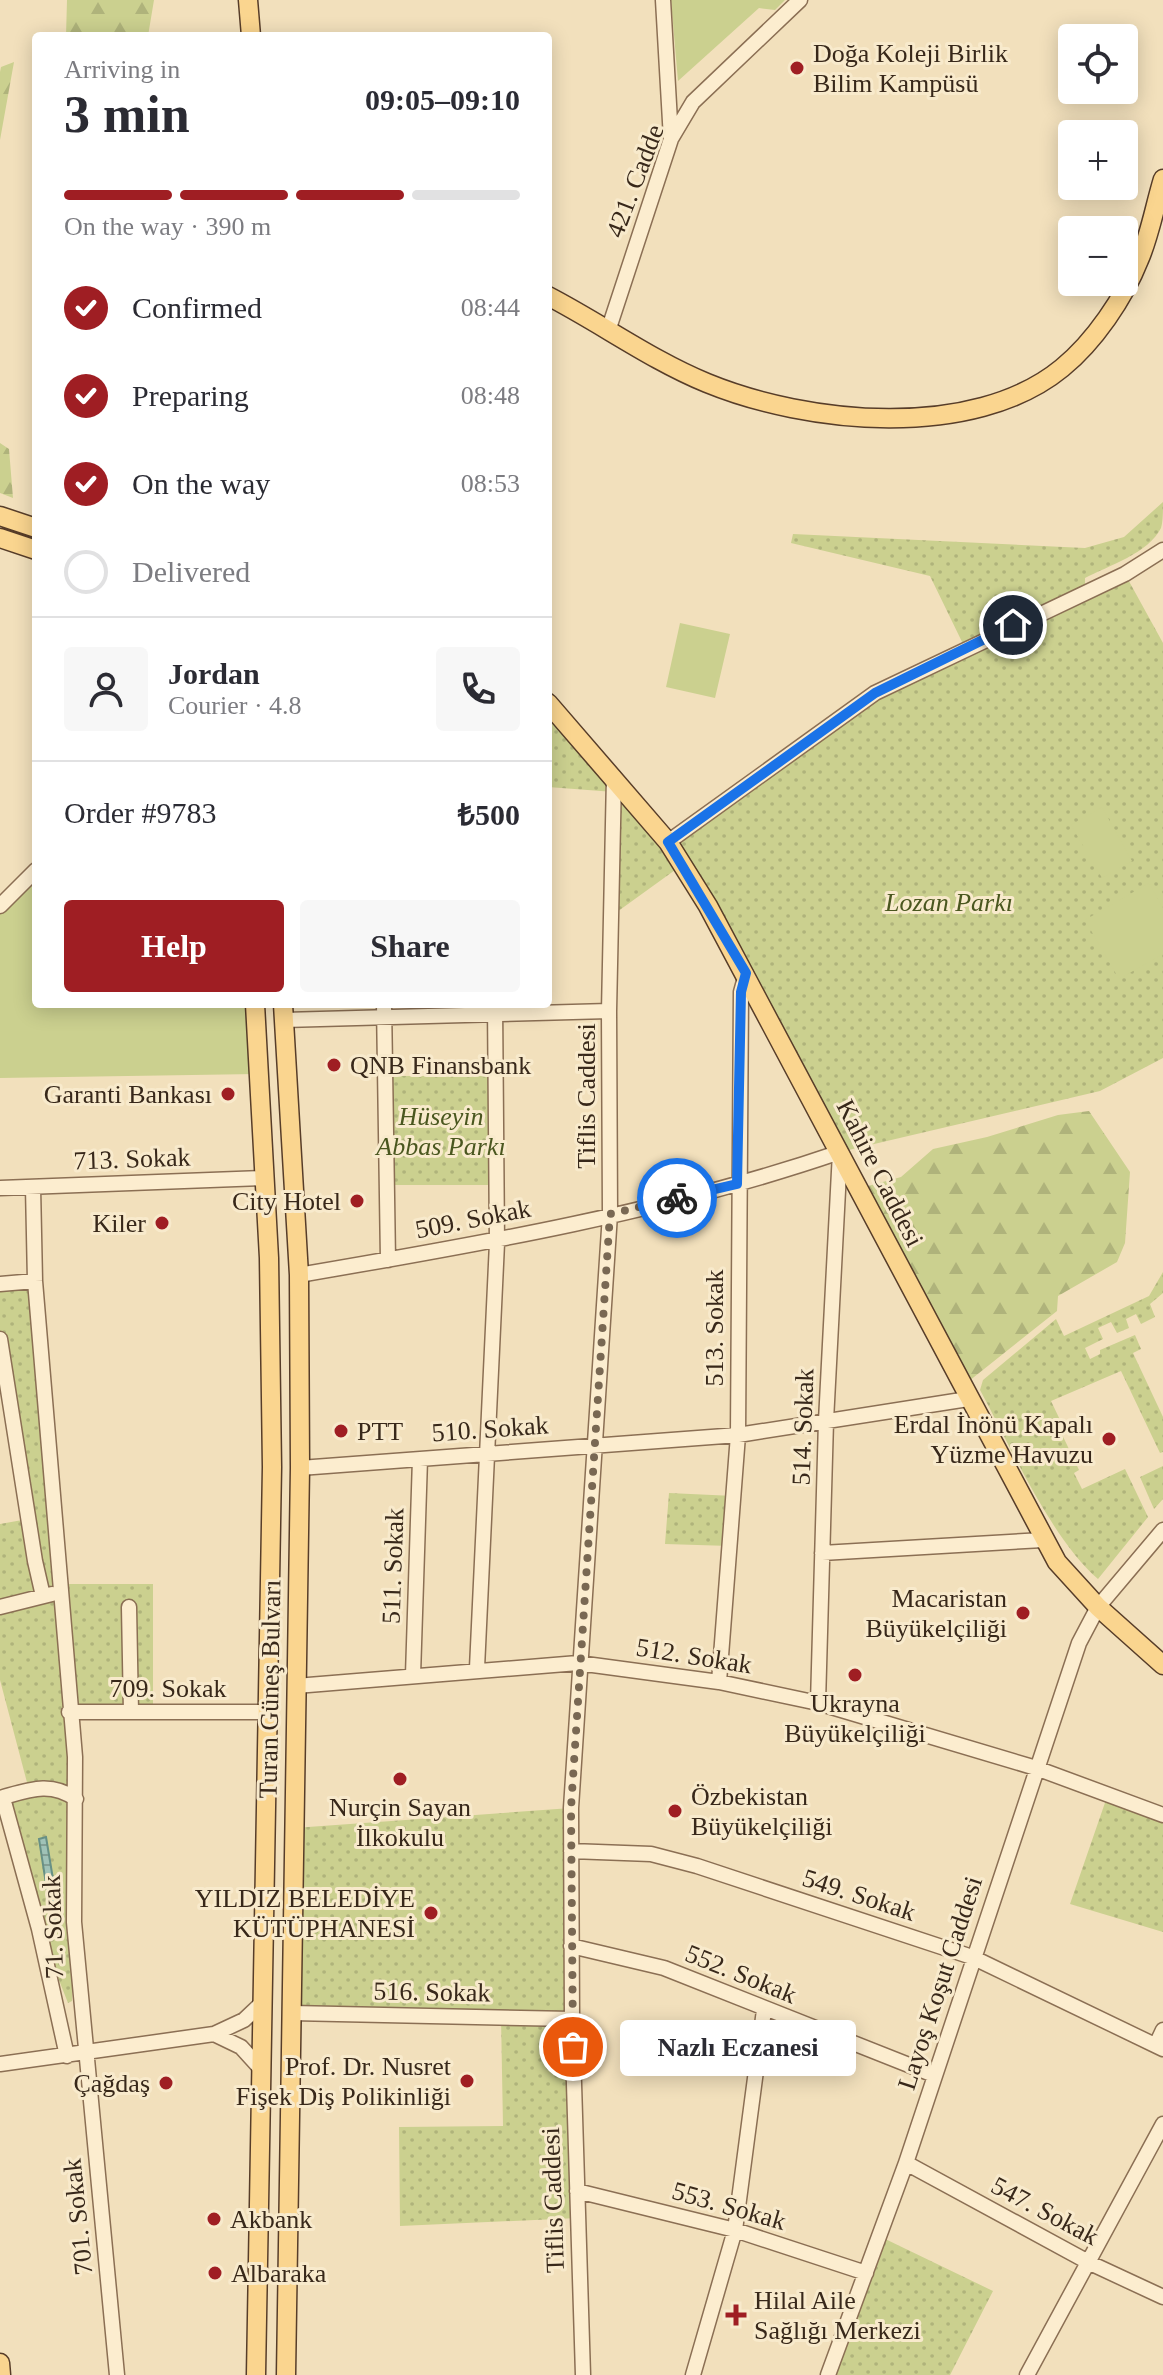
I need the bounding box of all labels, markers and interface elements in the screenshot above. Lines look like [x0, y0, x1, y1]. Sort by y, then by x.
map controls [1058, 24, 1138, 296]
button: locate [1058, 24, 1138, 104]
place label: Doğa Koleji Birlik Bilim Kampüsü [813, 39, 1008, 98]
text: Arriving in [64, 55, 180, 84]
marker: Doğa Koleji Birlik Bilim Kampüsü [788, 59, 806, 77]
text: 09:05–09:10 [365, 83, 520, 116]
text: 3 min [64, 86, 190, 143]
button: + [1058, 120, 1138, 200]
street label: 421. Cadde [600, 121, 670, 241]
text: On the way · 390 m [64, 212, 271, 241]
button: − [1058, 216, 1138, 296]
icon: check [64, 286, 108, 330]
text: Confirmed [132, 291, 262, 324]
text: 08:44 [461, 293, 520, 322]
icon: check [64, 374, 108, 418]
text: Preparing [132, 379, 249, 412]
text: 08:48 [461, 381, 520, 410]
icon: check [64, 462, 108, 506]
text: On the way [132, 467, 270, 500]
text: 08:53 [461, 469, 520, 498]
text: Delivered [132, 555, 250, 588]
pin [979, 591, 1047, 659]
icon: home [991, 603, 1035, 647]
button: person [64, 647, 148, 731]
button: phone [436, 647, 520, 731]
text: Jordan [168, 657, 260, 690]
text: Courier · 4.8 [168, 691, 302, 720]
text: Order #9783 [64, 796, 216, 829]
text: ₺500 [458, 798, 520, 831]
park label: Lozan Parkı [884, 888, 1013, 917]
button: Help [64, 900, 284, 992]
button: Share [300, 900, 520, 992]
street label: Tiflis Caddesi [572, 1023, 601, 1169]
place label: QNB Finansbank [350, 1051, 531, 1080]
marker: QNB Finansbank [325, 1056, 343, 1074]
place label: Garanti Bankası [44, 1080, 212, 1109]
marker: Garanti Bankası [219, 1085, 237, 1103]
street label: Kahire Caddesi [831, 1095, 929, 1251]
park label: Hüseyin Abbas Parkı [374, 1102, 506, 1161]
street label: 713. Sokak [73, 1142, 191, 1176]
courier [637, 1158, 717, 1238]
icon: bike [655, 1176, 699, 1220]
place label: City Hotel [232, 1187, 341, 1216]
marker: City Hotel [348, 1192, 366, 1210]
street label: 509. Sokak [413, 1194, 533, 1244]
place label: Kiler [93, 1209, 146, 1238]
marker: Kiler [153, 1214, 171, 1232]
street label: 513. Sokak [700, 1270, 729, 1387]
street label: 514. Sokak [786, 1368, 820, 1486]
street label: 510. Sokak [431, 1410, 549, 1448]
place label: Erdal İnönü Kapalı Yüzme Havuzu [894, 1410, 1093, 1469]
place label: PTT [357, 1417, 403, 1446]
marker: PTT [332, 1422, 350, 1440]
marker: Erdal İnönü Kapalı Yüzme Havuzu [1100, 1430, 1118, 1448]
street label: 511. Sokak [376, 1508, 410, 1624]
street label: Turan Güneş Bulvarı [254, 1579, 286, 1799]
place label: Macaristan Büyükelçiliği [865, 1584, 1007, 1643]
marker: Macaristan Büyükelçiliği [1014, 1604, 1032, 1622]
street label: 512. Sokak [634, 1633, 754, 1679]
marker: Ukrayna Büyükelçiliği [846, 1666, 864, 1684]
street label: 709. Sokak [110, 1674, 227, 1703]
place label: Ukrayna Büyükelçiliği [784, 1689, 926, 1748]
marker: Nurçin Sayan İlkokulu [391, 1770, 409, 1788]
place label: Özbekistan Büyükelçiliği [691, 1782, 833, 1841]
place label: Nurçin Sayan İlkokulu [329, 1793, 471, 1852]
marker: Özbekistan Büyükelçiliği [666, 1802, 684, 1820]
street label: 549. Sokak [799, 1863, 919, 1927]
street label: Layoş Koşut Caddesi [892, 1873, 988, 2093]
street label: 71. Sokak [37, 1875, 69, 1979]
place label: YILDIZ BELEDİYE KÜTÜPHANESİ [195, 1884, 415, 1943]
marker: YILDIZ BELEDİYE KÜTÜPHANESİ [422, 1904, 440, 1922]
street label: 552. Sokak [681, 1939, 801, 2009]
street label: 516. Sokak [373, 1976, 491, 2008]
pin [539, 2013, 607, 2081]
callout: Nazlı Eczanesi [621, 2019, 857, 2075]
icon: bag [551, 2025, 595, 2069]
text: Nazlı Eczanesi [657, 2033, 819, 2062]
place label: Prof. Dr. Nusret Fişek Diş Polikinliği [236, 2052, 452, 2111]
place label: Çağdaş [73, 2069, 150, 2098]
marker: Prof. Dr. Nusret Fişek Diş Polikinliği [458, 2072, 476, 2090]
marker: Çağdaş [157, 2074, 175, 2092]
street label: Tiflis Caddesi [536, 2127, 570, 2273]
street label: 701. Sokak [57, 2157, 99, 2277]
street label: 547. Sokak [987, 2171, 1103, 2251]
street label: 553. Sokak [669, 2176, 789, 2236]
place label: Akbank [230, 2205, 312, 2234]
marker: Akbank [205, 2210, 223, 2228]
place label: Albaraka [231, 2259, 327, 2288]
marker: Albaraka [206, 2264, 224, 2282]
place label: Hilal Aile Sağlığı Merkezi [754, 2286, 921, 2345]
marker: Hilal Aile Sağlığı Merkezi [725, 2304, 747, 2326]

